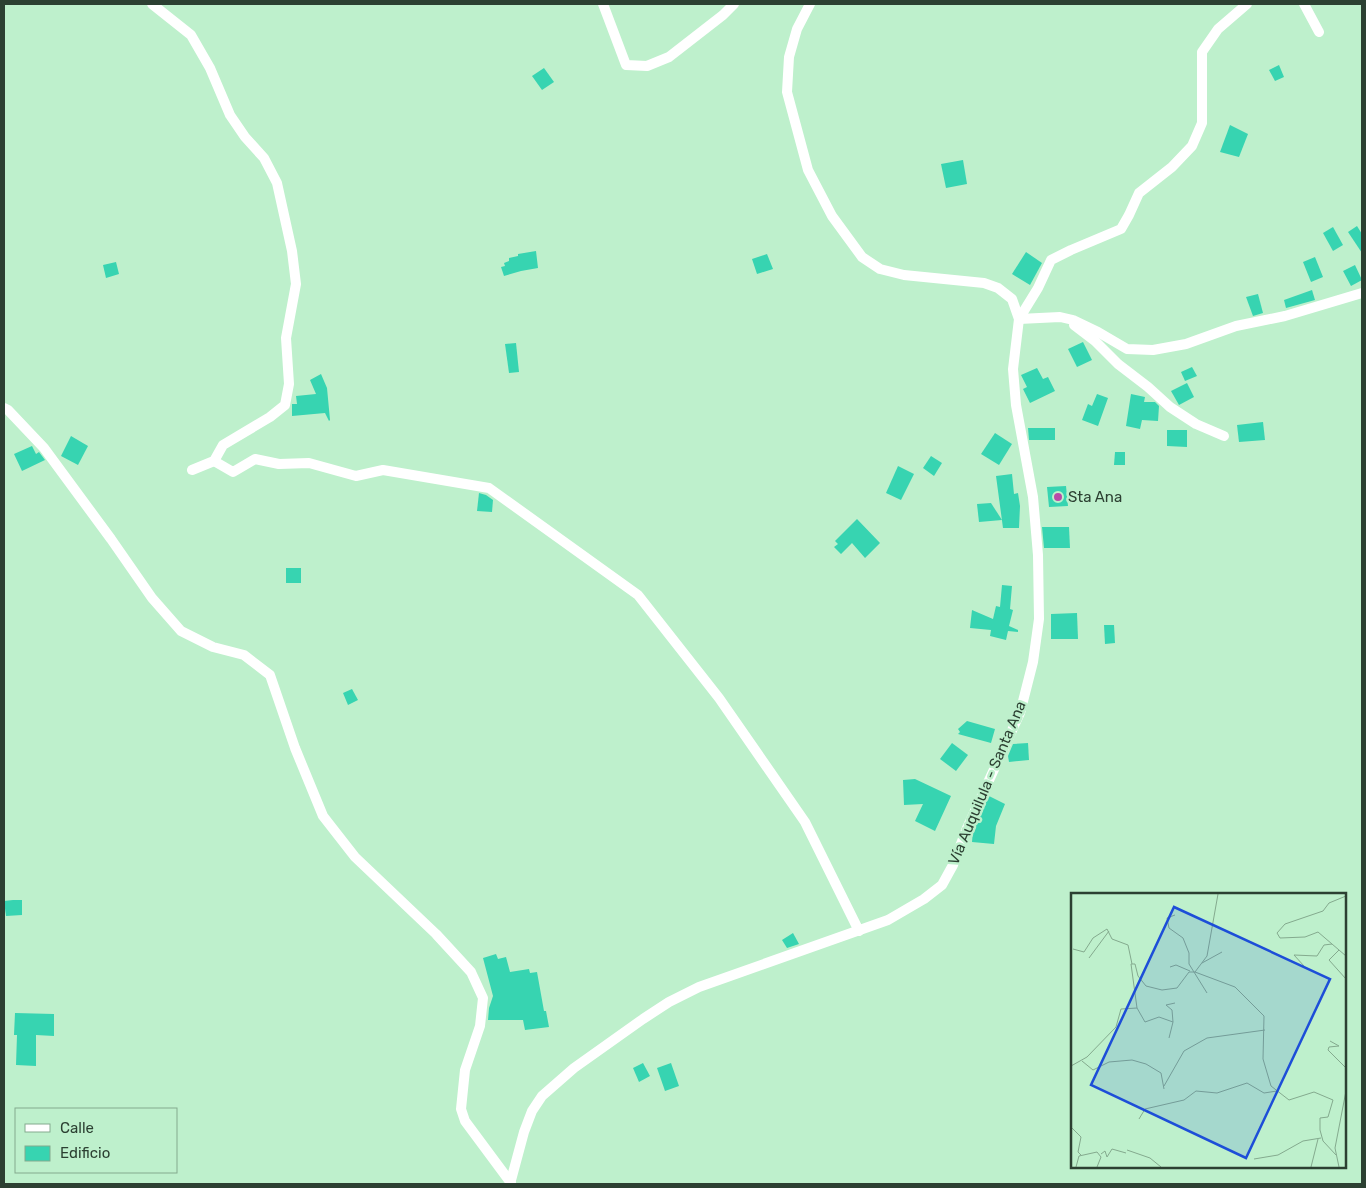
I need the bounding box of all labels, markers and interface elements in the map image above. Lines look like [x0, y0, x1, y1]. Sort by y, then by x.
place label: Sta Ana [1068, 488, 1122, 506]
marker: Sta Ana [1052, 491, 1064, 503]
street label: Vía Auquilula - Santa Ana [944, 698, 1030, 868]
inset map [1071, 893, 1346, 1168]
legend [15, 1108, 178, 1173]
text: Calle [60, 1119, 94, 1137]
text: Edificio [60, 1144, 110, 1162]

